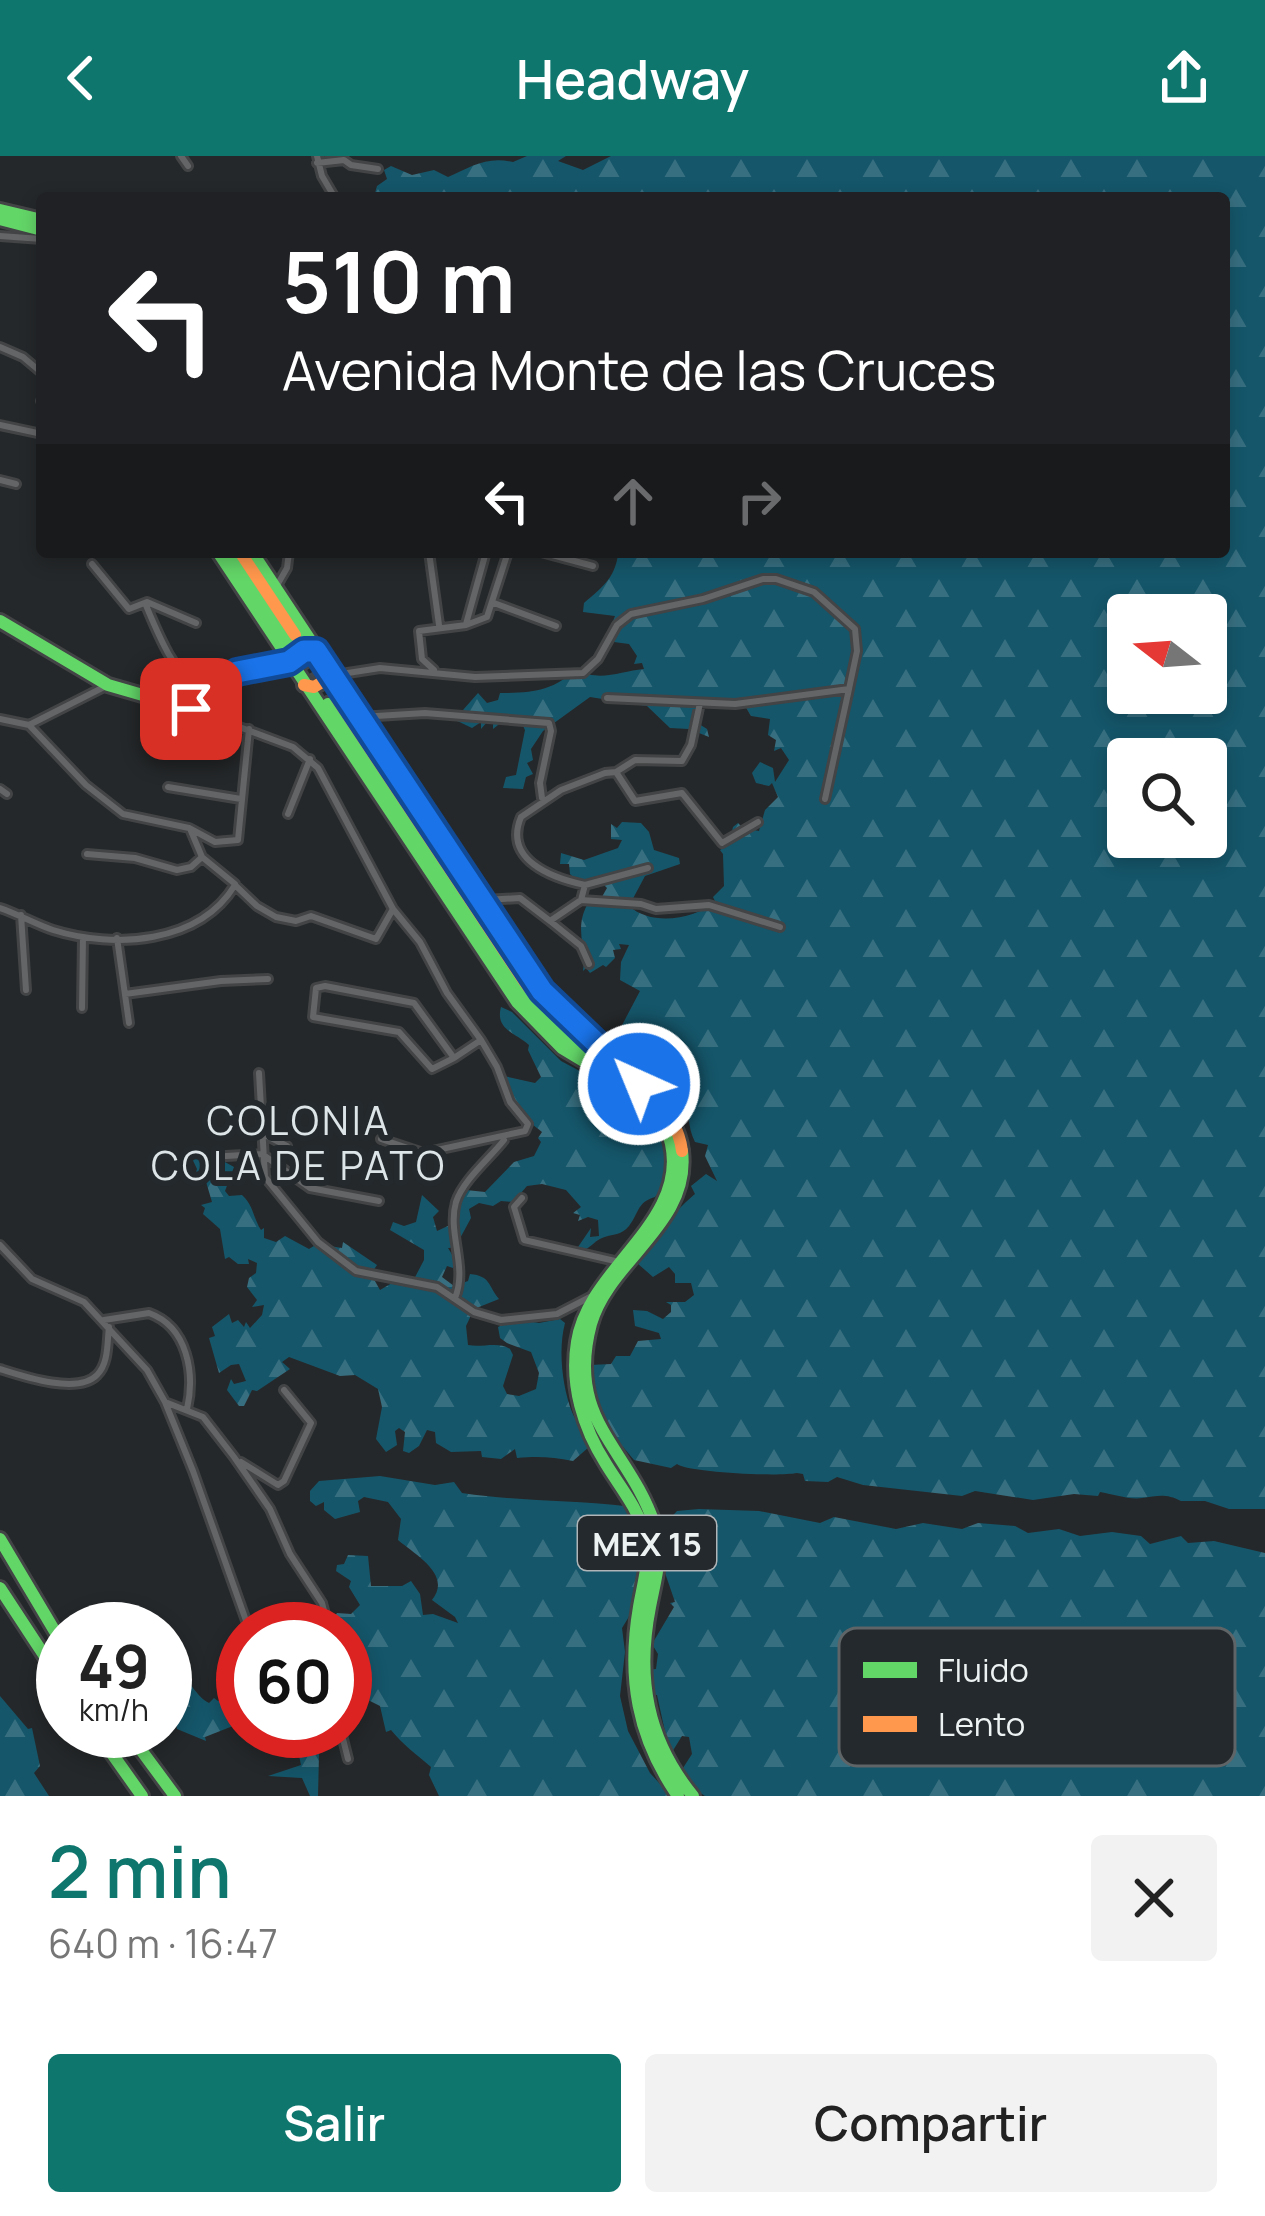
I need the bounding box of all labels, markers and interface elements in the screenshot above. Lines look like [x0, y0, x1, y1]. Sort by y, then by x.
text: Headway [516, 41, 749, 115]
icon: back [48, 45, 114, 111]
icon: share [1151, 45, 1217, 111]
text: 510 m [282, 223, 516, 338]
icon: left [84, 240, 240, 396]
text: Avenida Monte de las Cruces [282, 332, 996, 406]
icon: left [474, 468, 540, 534]
icon: ahead [600, 468, 666, 534]
icon: right [726, 468, 792, 534]
north arrow [1107, 594, 1227, 714]
map controls [1107, 594, 1227, 858]
pin [140, 658, 242, 760]
icon: arrive [158, 676, 224, 742]
button: search [1107, 738, 1227, 858]
position arrow [576, 1021, 702, 1147]
district label: COLONIA COLA DE PATO [151, 1093, 447, 1192]
road number: MEX 15 [578, 1516, 716, 1570]
speed limit sign: 60 [216, 1602, 372, 1758]
text: 49 [78, 1624, 150, 1706]
legend [839, 1628, 1235, 1766]
text: Fluido [938, 1647, 1029, 1692]
text: km/h [79, 1689, 149, 1730]
text: Lento [938, 1701, 1025, 1746]
text: 2 min [48, 1821, 232, 1920]
button: close [1091, 1835, 1217, 1961]
text: 640 m · 16:47 [48, 1916, 278, 1970]
button: Salir [48, 2054, 621, 2192]
button: Compartir [645, 2054, 1217, 2192]

